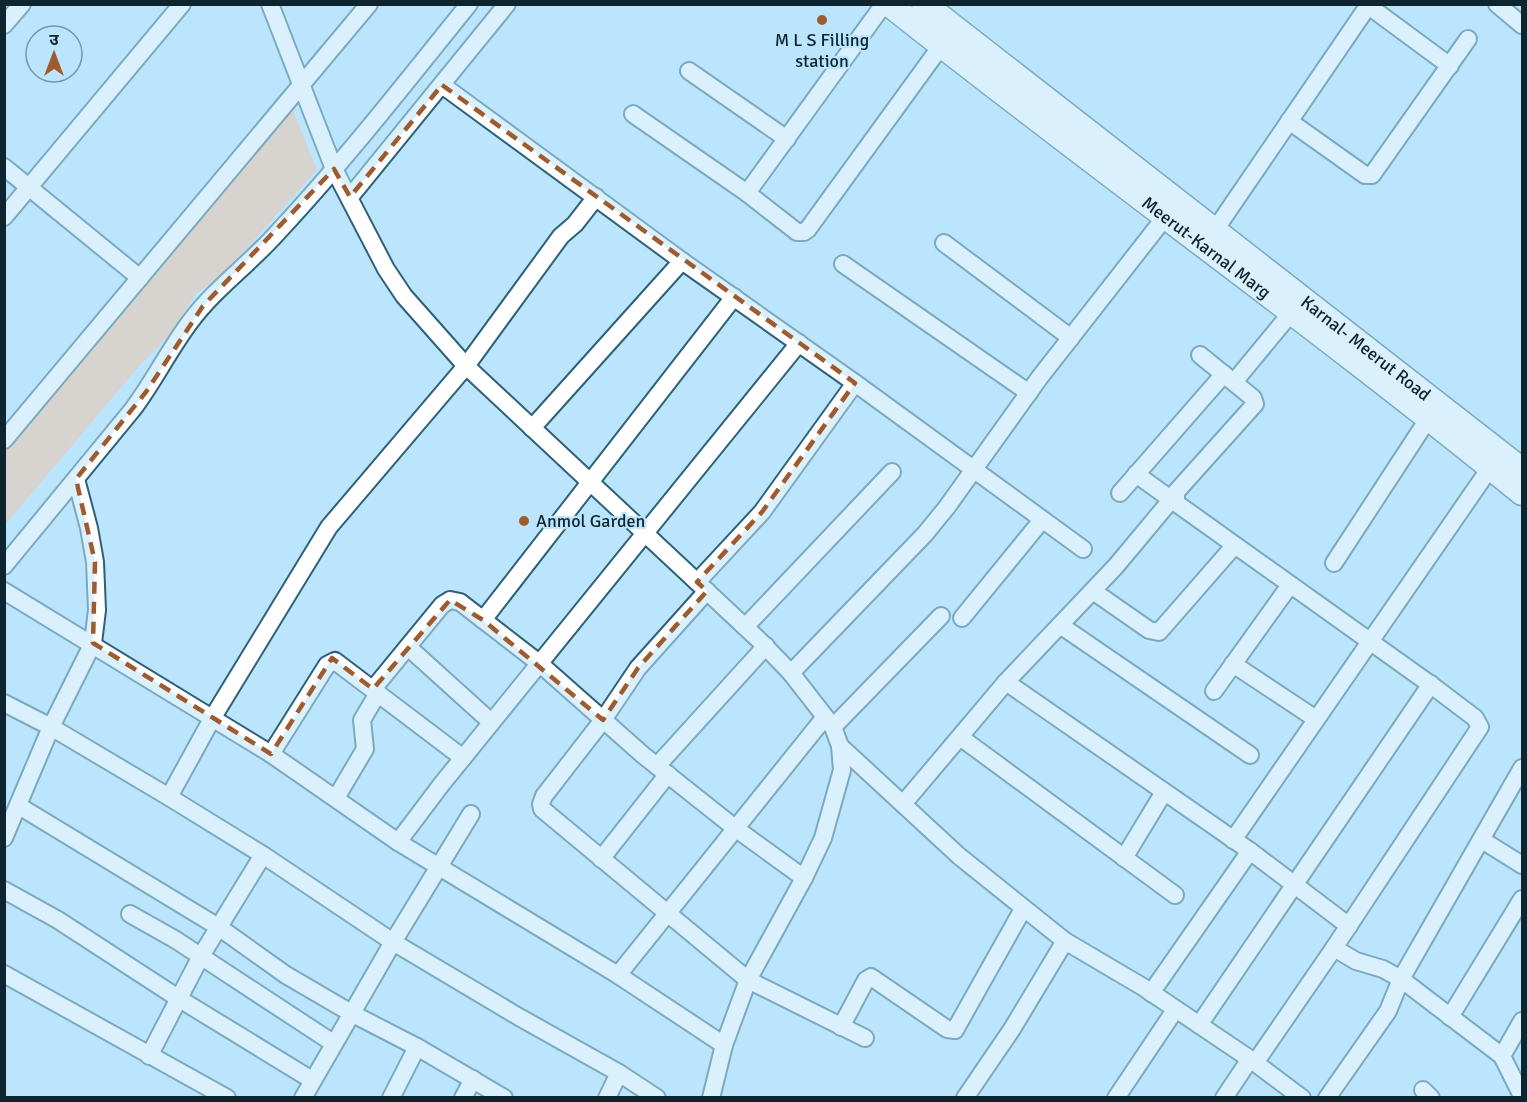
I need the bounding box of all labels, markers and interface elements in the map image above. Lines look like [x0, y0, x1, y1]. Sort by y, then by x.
marker: M L S Filling station [815, 13, 829, 27]
north arrow [24, 24, 84, 84]
place label: M L S Filling station [775, 29, 869, 72]
text: उ [49, 30, 59, 50]
street label: Meerut-Karnal Marg [1137, 192, 1275, 303]
street label: Karnal- Meerut Road [1296, 291, 1435, 406]
place label: Anmol Garden [536, 510, 645, 532]
marker: Anmol Garden [517, 514, 531, 528]

